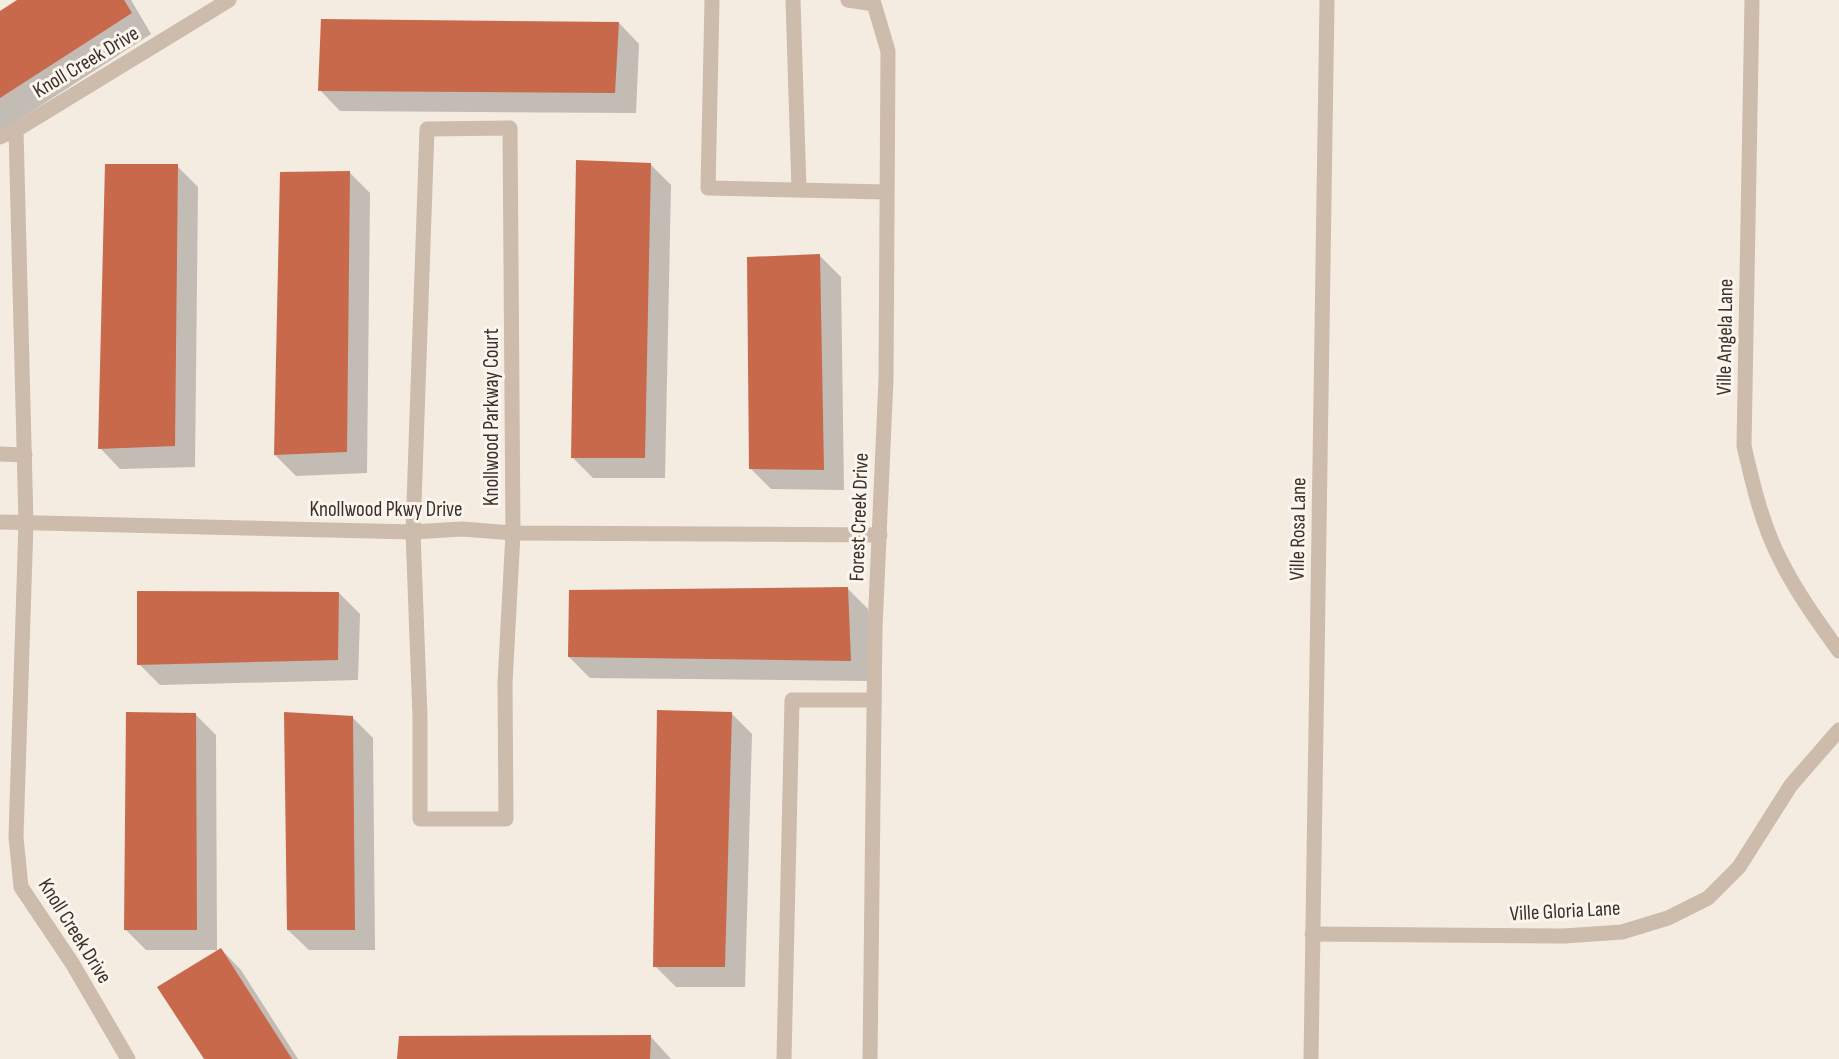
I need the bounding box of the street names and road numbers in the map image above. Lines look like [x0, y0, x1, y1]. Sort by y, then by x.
street label: Knoll Creek Drive [29, 21, 143, 103]
street label: Ville Angela Lane [1711, 278, 1739, 396]
street label: Knollwood Parkway Court [479, 328, 504, 506]
street label: Forest Creek Drive [844, 452, 874, 582]
street label: Ville Rosa Lane [1285, 477, 1311, 581]
street label: Knollwood Pkwy Drive [310, 497, 462, 522]
street label: Knoll Creek Drive [33, 874, 117, 988]
street label: Ville Gloria Lane [1509, 896, 1621, 926]

